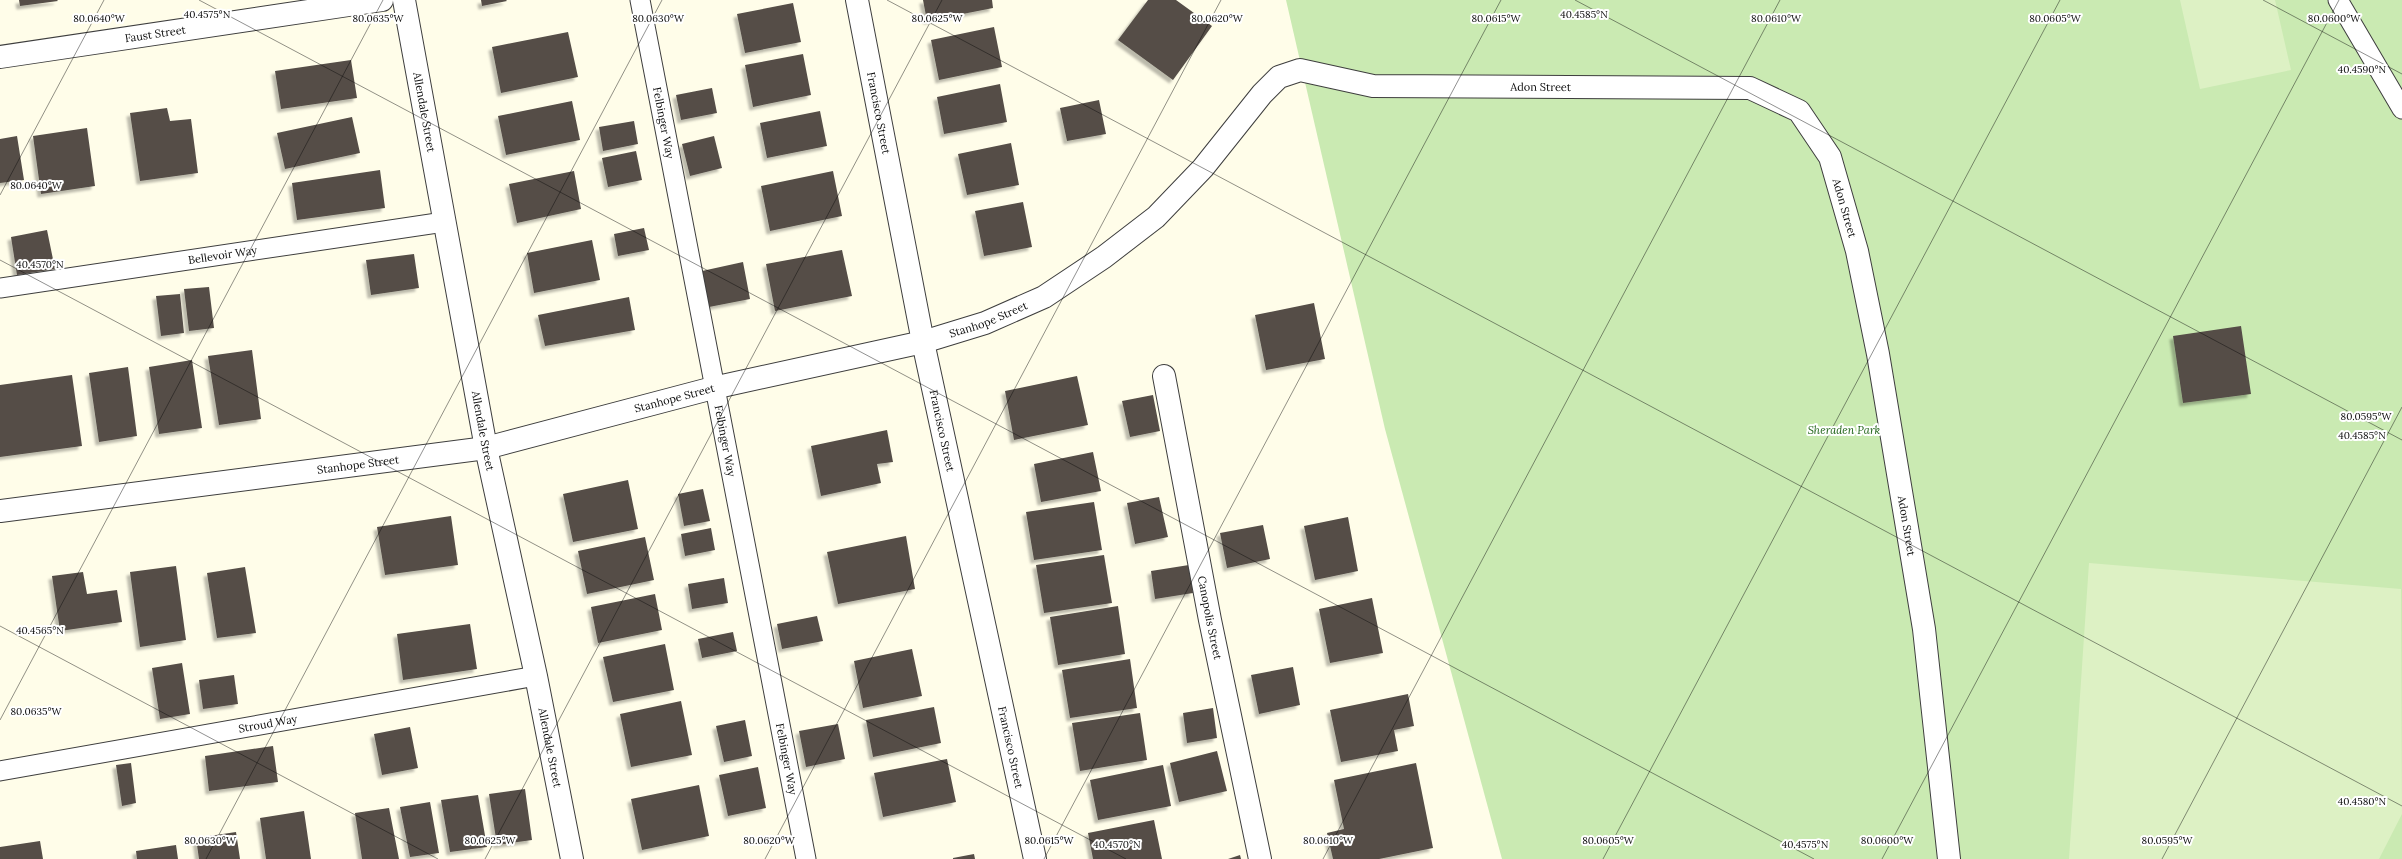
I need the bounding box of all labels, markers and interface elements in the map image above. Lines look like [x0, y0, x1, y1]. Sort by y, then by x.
text: 40.4575°N [184, 8, 231, 21]
text: 40.4585°N [1560, 8, 1608, 21]
text: 80.0640°W [73, 12, 126, 25]
text: 80.0635°W [353, 12, 405, 25]
text: 80.0630°W [632, 12, 685, 25]
text: 80.0625°W [912, 12, 963, 25]
text: 80.0620°W [1191, 12, 1244, 25]
text: 80.0615°W [1471, 12, 1522, 25]
text: 80.0610°W [1751, 12, 1802, 25]
text: 80.0605°W [2029, 12, 2082, 25]
text: 80.0600°W [2308, 12, 2361, 25]
street label: Faust Street [124, 22, 187, 45]
text: 40.4590°N [2338, 63, 2387, 76]
street label: Allendale Street [410, 70, 439, 154]
street label: Francisco Street [864, 71, 894, 156]
street label: Adon Street [1509, 80, 1572, 94]
street label: Felbinger Way [650, 86, 678, 160]
street label: Adon Street [1829, 176, 1860, 240]
text: 80.0640°W [10, 179, 63, 192]
street label: Bellevoir Way [187, 243, 258, 267]
text: 40.4570°N [16, 258, 64, 271]
street label: Stanhope Street [948, 298, 1030, 341]
street label: Stanhope Street [633, 381, 717, 416]
street label: Francisco Street [927, 388, 958, 474]
street label: Allendale Street [469, 389, 498, 473]
street label: Felbinger Way [711, 404, 739, 478]
text: 80.0595°W [2341, 410, 2392, 423]
park label: Sheraden Park [1808, 423, 1881, 437]
text: 40.4585°N [2338, 429, 2386, 442]
street label: Stanhope Street [316, 452, 401, 477]
street label: Adon Street [1895, 494, 1919, 558]
street label: Canopolis Street [1195, 575, 1225, 661]
text: 40.4565°N [16, 624, 64, 637]
text: 80.0635°W [11, 705, 63, 718]
street label: Francisco Street [995, 705, 1027, 790]
street label: Allendale Street [535, 706, 565, 790]
street label: Stroud Way [237, 711, 299, 736]
street label: Felbinger Way [773, 722, 800, 796]
text: 40.4580°N [2338, 795, 2387, 808]
text: 80.0630°W [184, 834, 237, 847]
text: 80.0625°W [465, 834, 516, 847]
text: 80.0620°W [743, 834, 796, 847]
text: 80.0615°W [1024, 834, 1075, 847]
text: 80.0610°W [1303, 834, 1354, 847]
text: 80.0605°W [1582, 834, 1635, 847]
text: 80.0600°W [1861, 834, 1914, 847]
text: 80.0595°W [2142, 834, 2193, 847]
text: 40.4570°N [1093, 838, 1141, 851]
text: 40.4575°N [1782, 838, 1829, 851]

